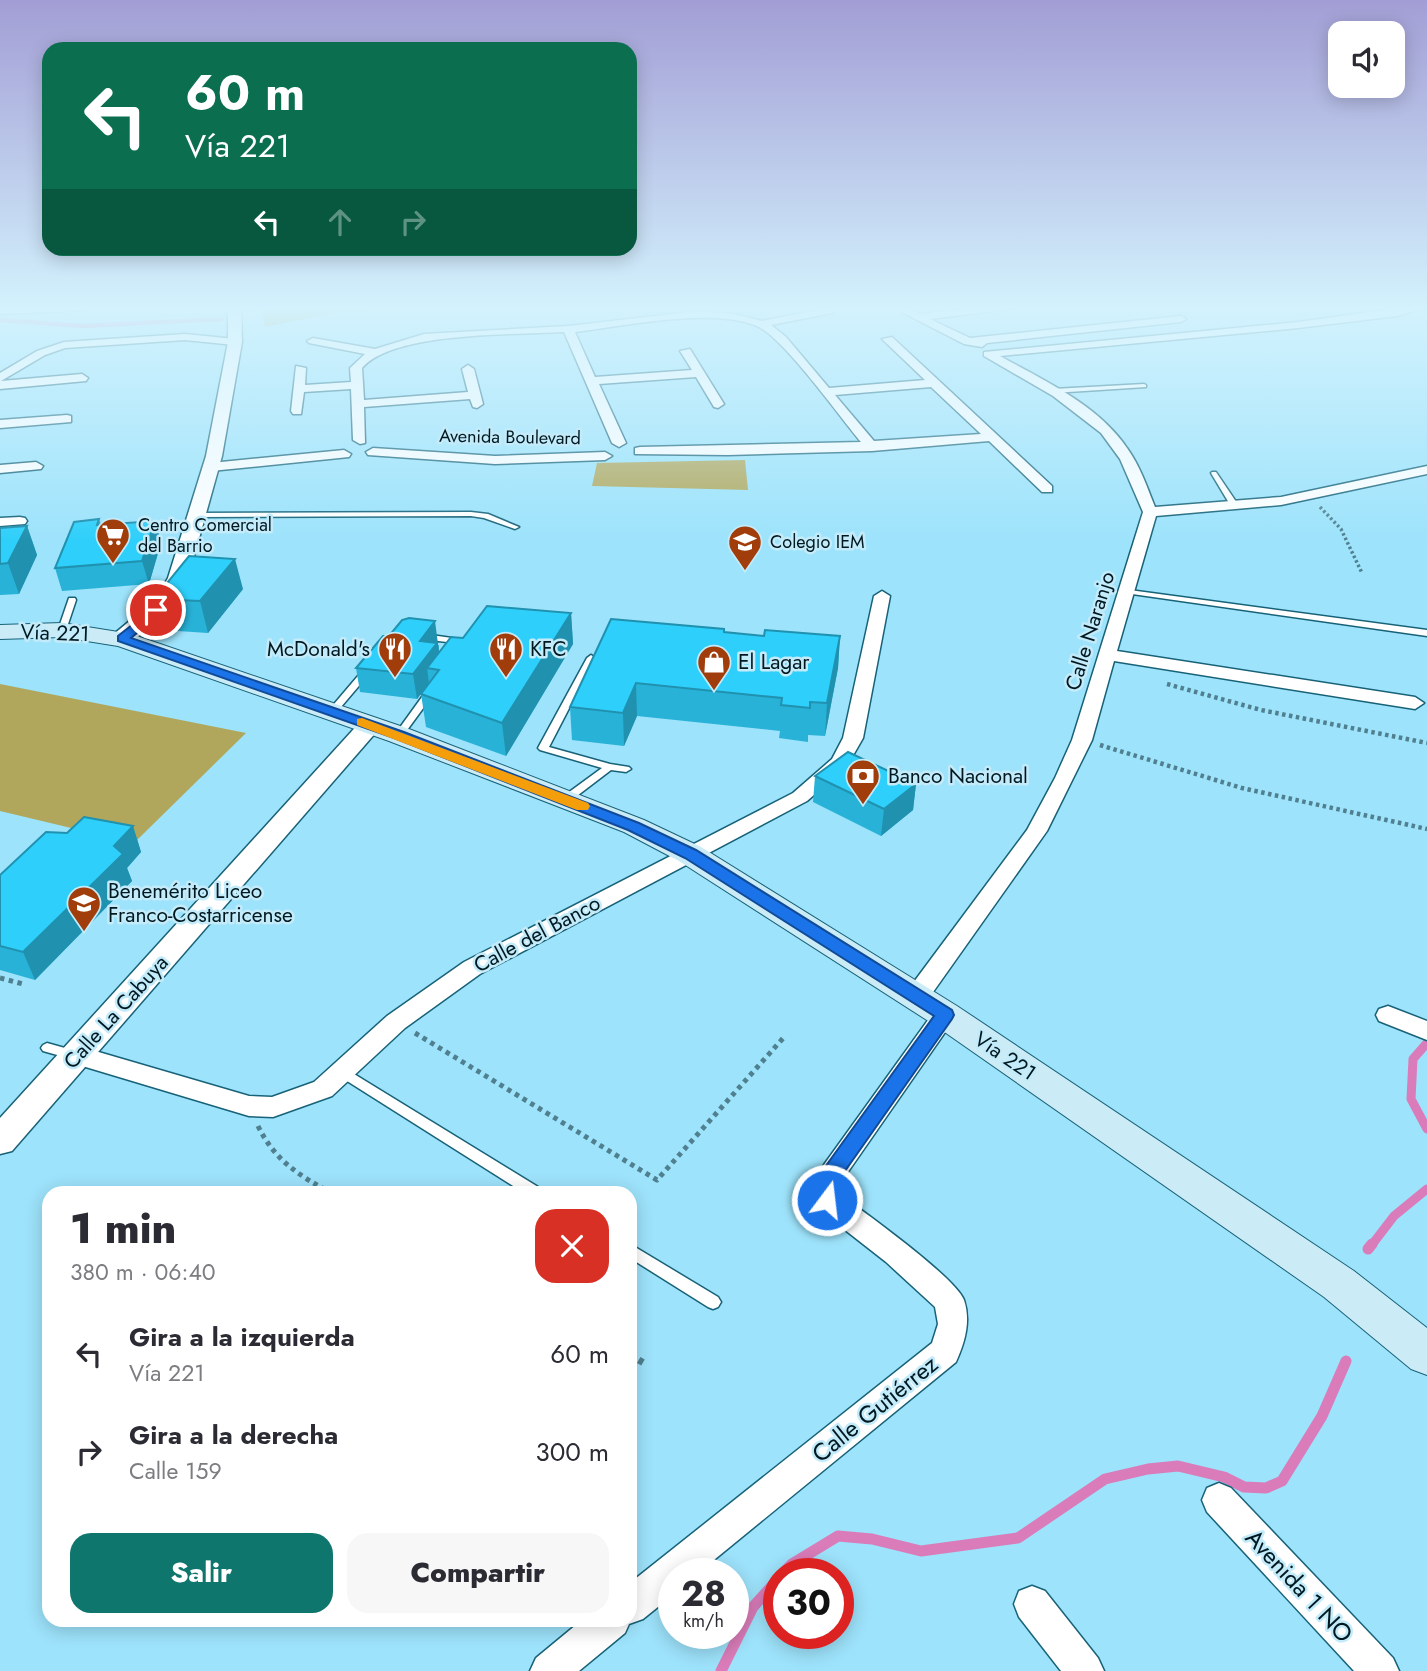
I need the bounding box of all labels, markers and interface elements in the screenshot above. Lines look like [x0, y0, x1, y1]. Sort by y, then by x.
map controls [1328, 21, 1405, 98]
button: sound [1328, 21, 1405, 98]
text: 60 m [185, 58, 305, 128]
icon: left [70, 70, 161, 161]
text: Vía 221 [185, 123, 290, 169]
icon: left [248, 203, 286, 241]
icon: ahead [321, 203, 359, 241]
icon: right [394, 203, 432, 241]
street label: Avenida Boulevard [439, 423, 581, 451]
place label: Centro Comercial del Barrio [138, 512, 272, 559]
supermarket icon: Centro Comercial del Barrio [94, 516, 132, 565]
school or university icon: Colegio IEM [726, 523, 764, 572]
place label: Colegio IEM [770, 529, 865, 555]
street label: Calle Naranjo [1058, 568, 1122, 694]
pin [126, 580, 186, 640]
icon: arrive [137, 591, 175, 629]
street label: Vía 221 [20, 617, 90, 649]
restaurant icon: McDonald's [376, 630, 414, 679]
restaurant icon: KFC [487, 630, 525, 679]
place label: McDonald's [267, 634, 370, 664]
place label: KFC [530, 634, 567, 664]
shop icon: El Lagar [695, 643, 733, 692]
place label: El Lagar [738, 647, 810, 677]
bank icon: Banco Nacional [844, 757, 882, 806]
place label: Banco Nacional [888, 761, 1028, 791]
place label: Benemérito Liceo Franco-Costarricense [108, 876, 293, 930]
school or university icon: Benemérito Liceo Franco-Costarricense [65, 884, 103, 933]
street label: Calle del Banco [468, 888, 606, 980]
street label: Calle La Cabuya [57, 948, 175, 1076]
street label: Vía 221 [968, 1024, 1042, 1088]
position arrow [790, 1163, 864, 1237]
text: 1 min [70, 1198, 176, 1259]
button: close [535, 1209, 609, 1283]
text: 380 m · 06:40 [70, 1255, 216, 1289]
text: Gira a la izquierda [129, 1318, 355, 1356]
icon: left [70, 1335, 108, 1373]
text: 60 m [550, 1335, 609, 1373]
street label: Calle Gutiérrez [804, 1347, 945, 1470]
text: Vía 221 [129, 1356, 205, 1390]
text: Gira a la derecha [129, 1416, 338, 1454]
icon: right [70, 1433, 108, 1471]
text: 300 m [536, 1433, 609, 1471]
text: Calle 159 [129, 1454, 222, 1488]
street label: Avenida 1 NO [1237, 1521, 1361, 1650]
button: Salir [70, 1533, 333, 1613]
button: Compartir [347, 1533, 609, 1613]
speed limit sign: 30 [763, 1558, 854, 1649]
text: 28 [681, 1569, 726, 1619]
text: km/h [683, 1608, 724, 1634]

